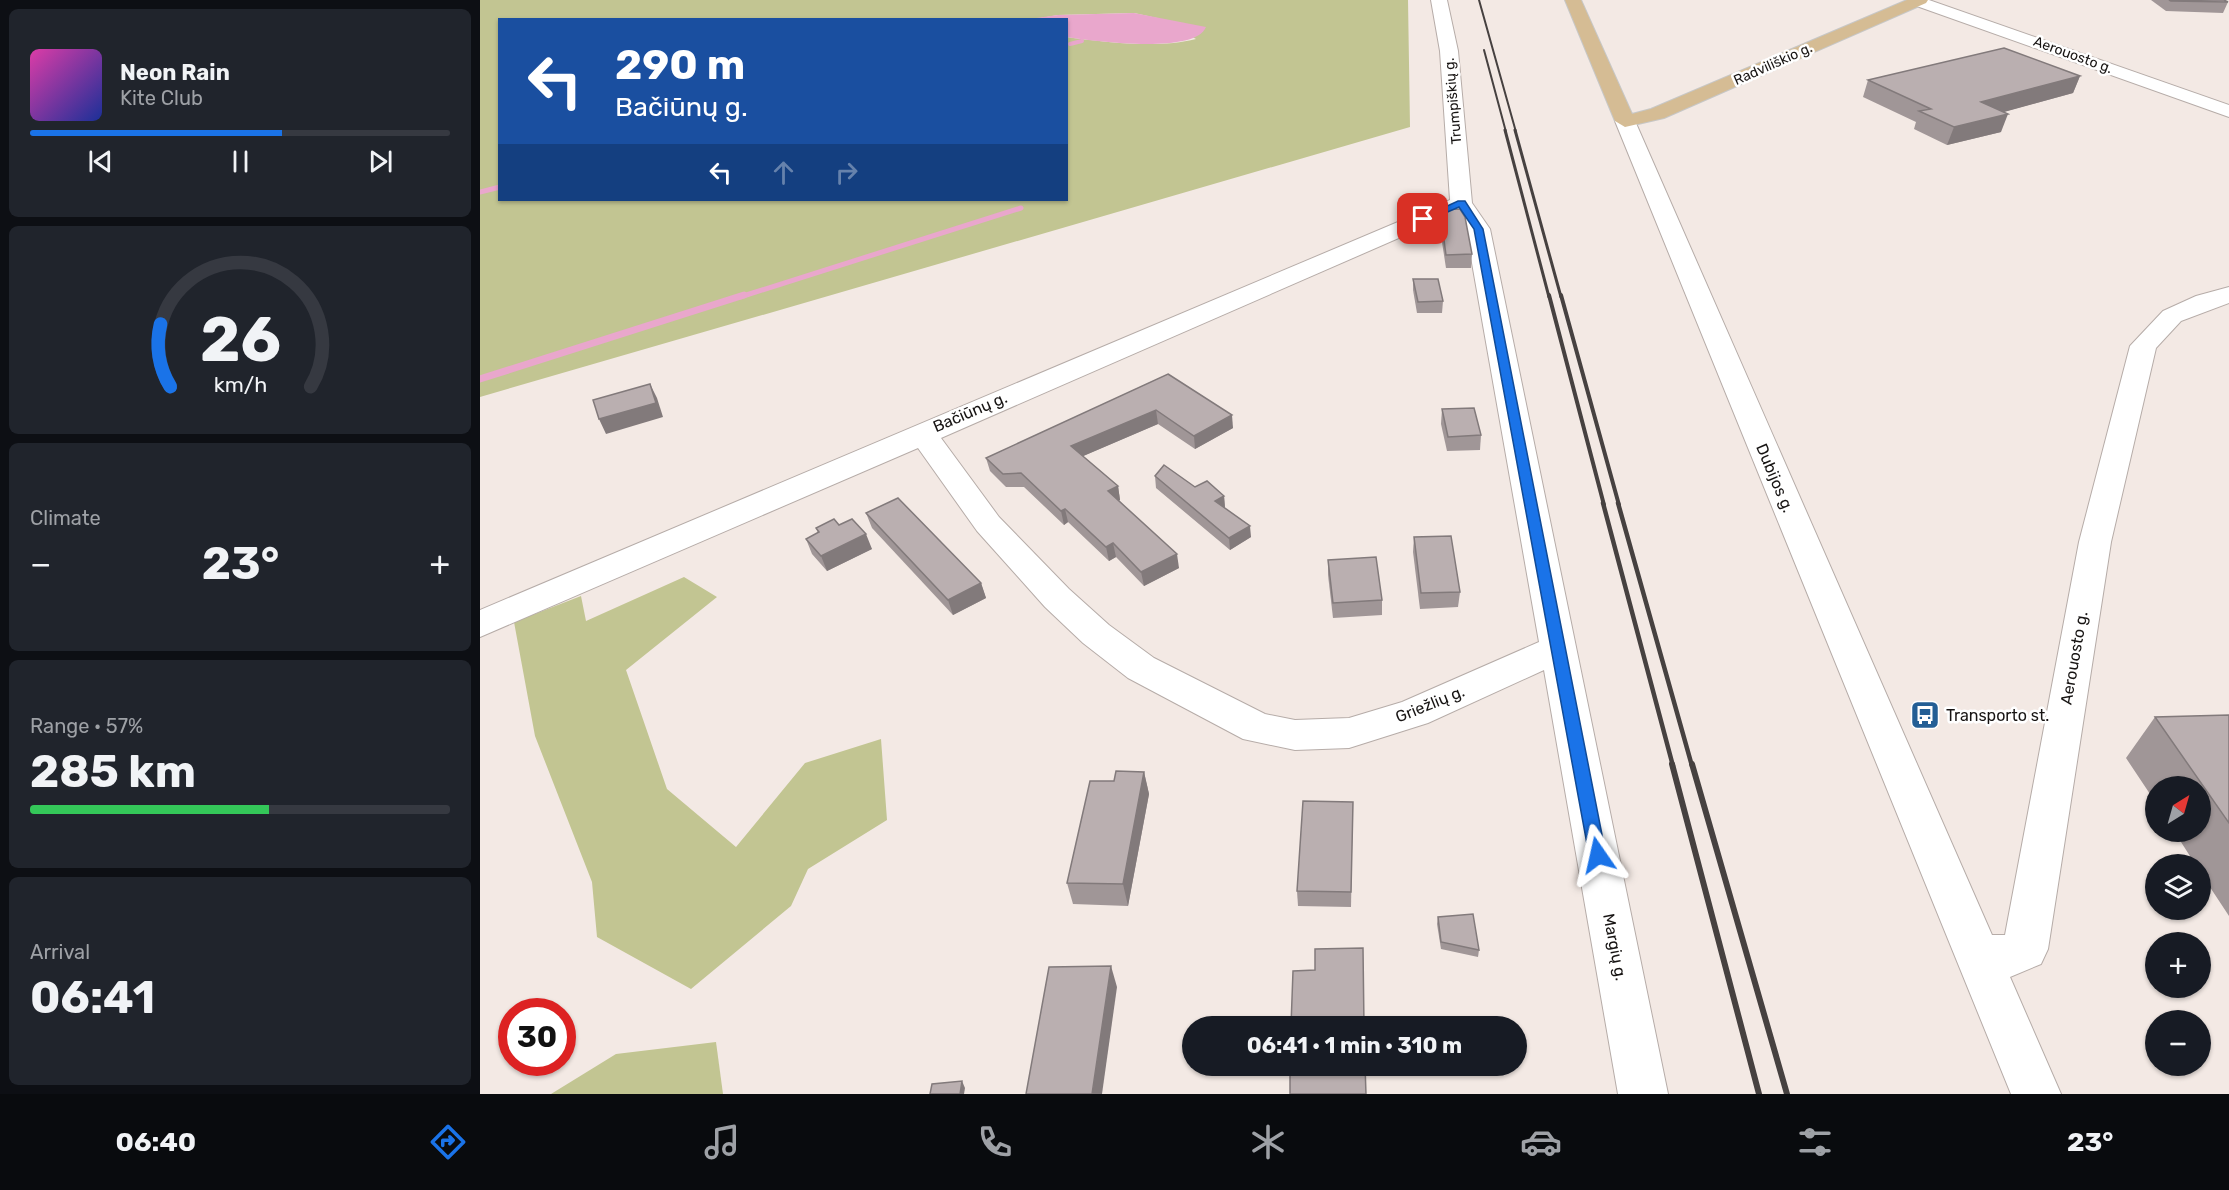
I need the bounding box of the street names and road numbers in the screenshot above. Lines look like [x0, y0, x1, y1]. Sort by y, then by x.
street label: Aerouosto g. [2031, 33, 2115, 77]
street label: Radviliškio g. [1731, 39, 1815, 89]
street label: Trumpiškių g. [1441, 57, 1465, 145]
street label: Bačiūnų g. [930, 388, 1010, 436]
street label: Dubijos g. [1752, 441, 1798, 515]
street label: Aerouosto g. [2056, 610, 2092, 706]
street label: Griežlių g. [1393, 682, 1467, 726]
street label: Margių g. [1599, 912, 1631, 982]

